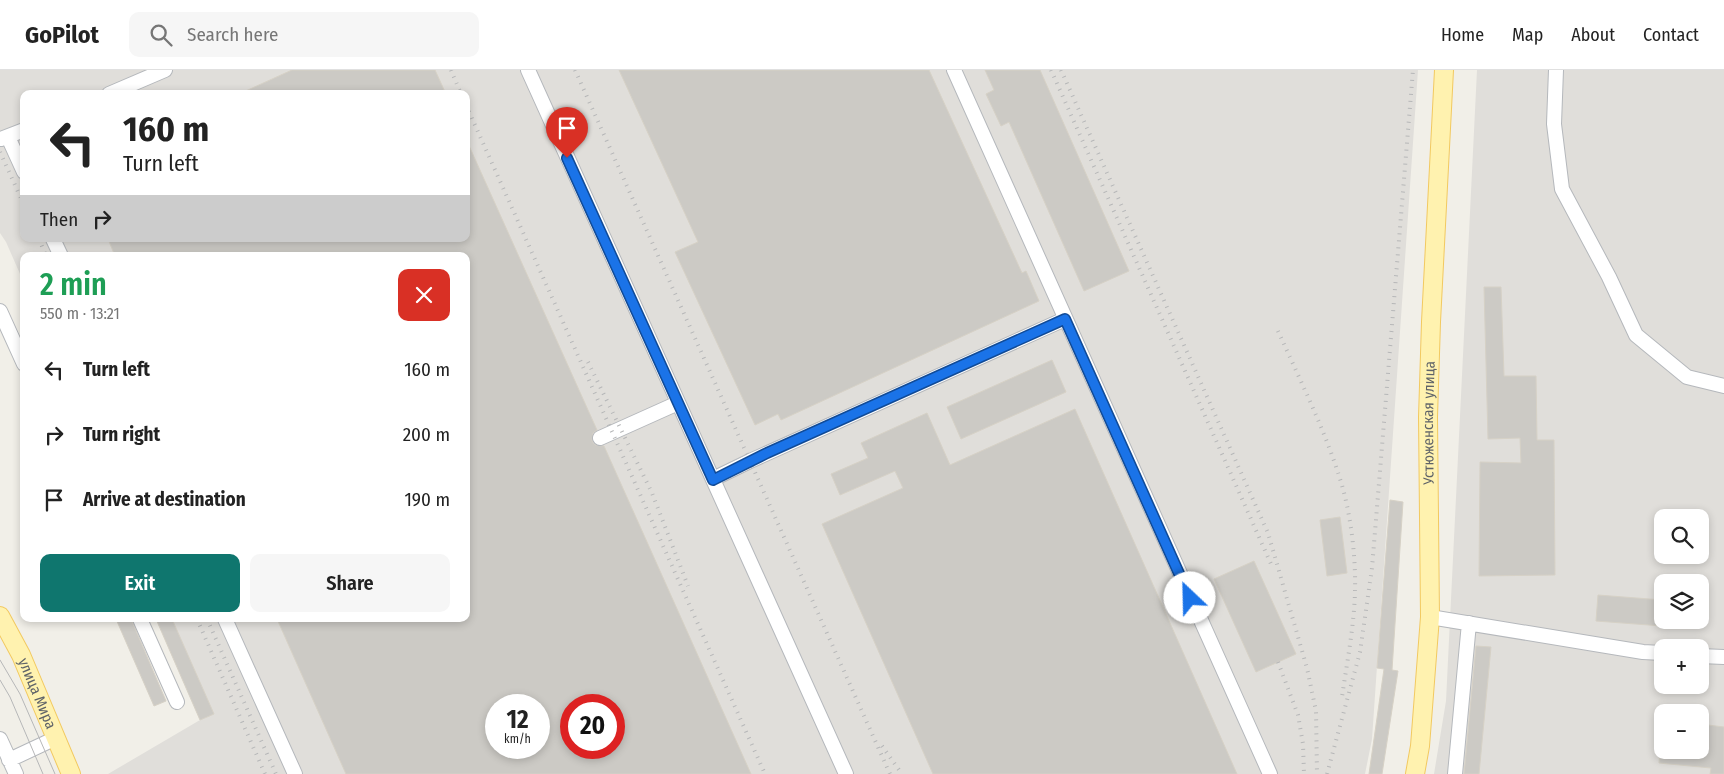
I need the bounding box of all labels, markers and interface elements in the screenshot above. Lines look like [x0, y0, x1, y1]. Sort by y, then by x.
search box [129, 12, 479, 57]
text: GoPilot [25, 21, 99, 49]
icon: search [147, 21, 175, 49]
text: Search here [187, 23, 279, 46]
text: Home [1441, 24, 1484, 46]
text: Map [1512, 24, 1543, 46]
text: About [1571, 24, 1615, 46]
text: Contact [1643, 24, 1699, 46]
pin [546, 107, 588, 158]
text: 160 m [123, 108, 209, 150]
icon: left [40, 110, 105, 175]
icon: arrive [553, 114, 581, 142]
text: Turn left [123, 150, 199, 177]
icon: right [88, 205, 116, 233]
text: Then [40, 208, 78, 231]
text: 2 min [40, 267, 107, 303]
button: close [398, 269, 450, 321]
text: 550 m · 13:21 [40, 304, 120, 323]
icon: left [40, 356, 68, 384]
text: Turn left [83, 358, 150, 381]
text: 160 m [404, 358, 450, 381]
street label: Устюженская улица [1419, 361, 1439, 486]
icon: right [40, 421, 68, 449]
text: Turn right [83, 423, 160, 446]
text: 200 m [403, 423, 450, 446]
icon: arrive [40, 486, 68, 514]
text: Arrive at destination [83, 488, 246, 511]
text: 190 m [404, 488, 450, 511]
map controls [1654, 509, 1709, 759]
button: search [1654, 509, 1709, 564]
button: Exit [40, 554, 240, 612]
button: Share [250, 554, 450, 612]
position arrow [1163, 571, 1215, 623]
button: layers [1654, 574, 1709, 629]
button: + [1654, 639, 1709, 694]
street label: улица Мира [14, 655, 60, 732]
speed limit sign: 20 [560, 694, 625, 759]
button: − [1654, 704, 1709, 759]
text: 12 [506, 705, 529, 735]
text: km/h [504, 732, 531, 746]

